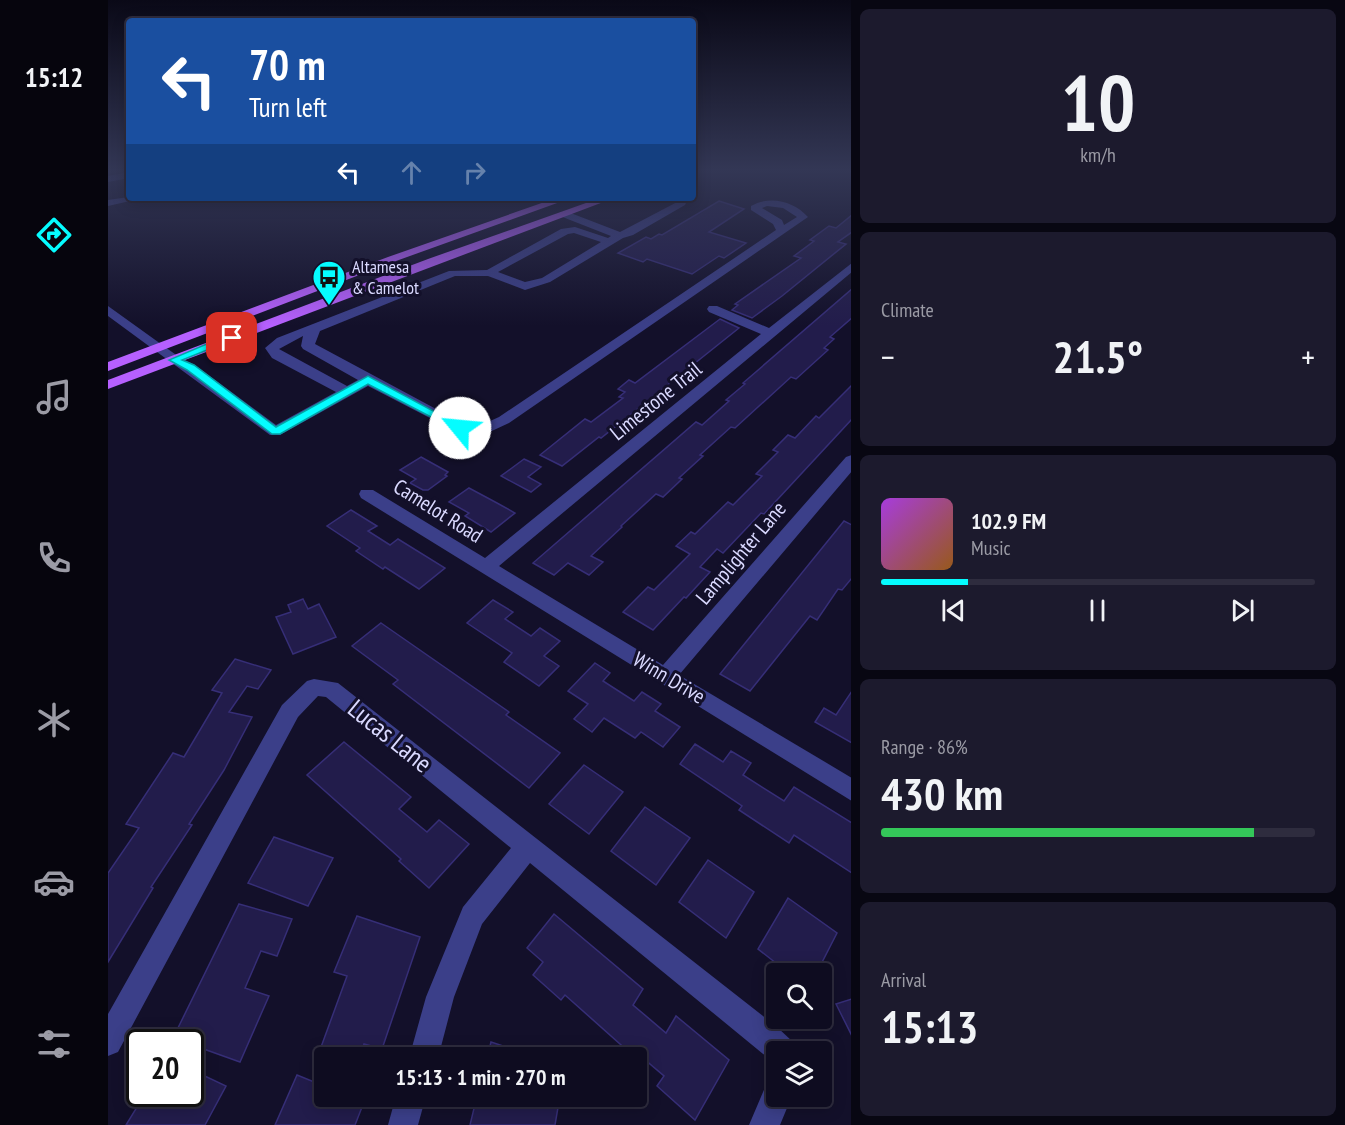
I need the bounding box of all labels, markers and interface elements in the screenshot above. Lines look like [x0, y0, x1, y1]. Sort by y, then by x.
text: 70 m [249, 37, 326, 92]
icon: left [150, 42, 228, 120]
text: 10 [1061, 52, 1135, 153]
text: 15:12 [25, 60, 83, 94]
text: Turn left [249, 90, 327, 124]
text: km/h [1080, 142, 1116, 168]
icon: left [332, 156, 365, 189]
icon: ahead [395, 156, 428, 189]
icon: right [458, 156, 491, 189]
icon: directions [33, 214, 75, 256]
place label: Altamesa & Camelot [352, 255, 419, 299]
bus stop icon: Altamesa & Camelot [311, 259, 347, 306]
text: Climate [881, 297, 934, 323]
pin [206, 312, 257, 363]
icon: arrive [215, 321, 248, 354]
text: 21.5° [1053, 327, 1143, 385]
text: − [881, 335, 895, 378]
text: + [1301, 335, 1315, 378]
street label: Limestone Trail [604, 355, 707, 446]
icon: music [33, 376, 75, 418]
position arrow [428, 396, 492, 460]
street label: Camelot Road [389, 473, 488, 549]
street label: Lamplighter Lane [690, 496, 792, 610]
text: 102.9 FM [971, 507, 1046, 535]
text: Music [971, 535, 1011, 561]
icon: phone [33, 537, 75, 579]
icon: previous [937, 594, 970, 627]
icon: pause [1081, 594, 1114, 627]
icon: next [1226, 594, 1259, 627]
street label: Winn Drive [628, 645, 710, 710]
street label: Lucas Lane [342, 692, 439, 779]
icon: climate [33, 699, 75, 741]
text: Range · 86% [881, 734, 968, 760]
text: 430 km [881, 764, 1003, 822]
icon: car [33, 861, 75, 903]
map controls [766, 963, 832, 1107]
button: search [766, 963, 832, 1029]
text: Arrival [881, 967, 926, 993]
text: 15:13 [881, 997, 978, 1055]
icon: filters [33, 1023, 75, 1065]
speed limit sign: 20 [126, 1029, 204, 1107]
button: layers [766, 1041, 832, 1107]
text: 15:13 · 1 min · 270 m [395, 1063, 566, 1091]

